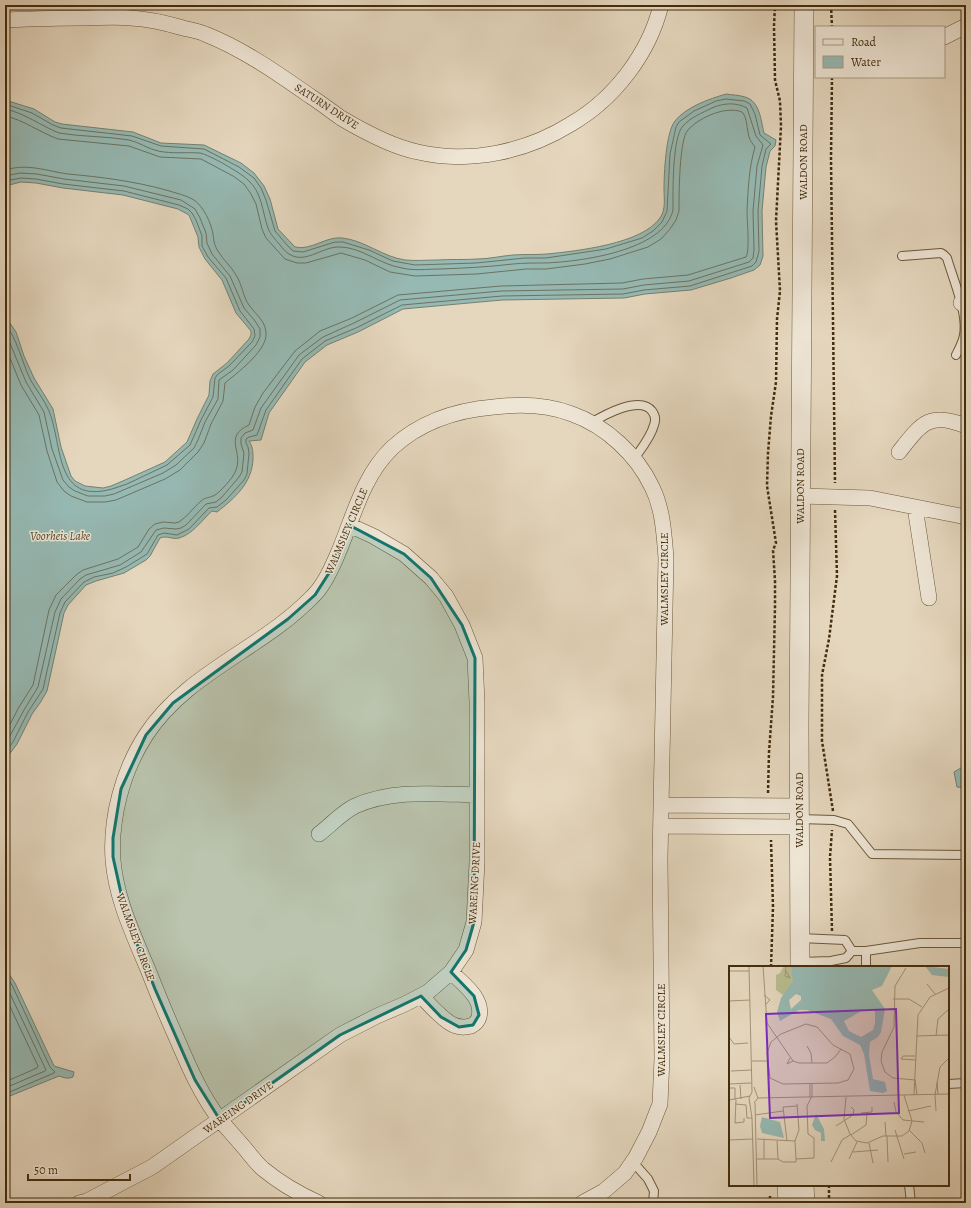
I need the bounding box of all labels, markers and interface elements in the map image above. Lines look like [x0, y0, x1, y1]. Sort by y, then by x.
legend [815, 26, 945, 78]
text: Road [851, 34, 877, 50]
text: Water [850, 54, 881, 70]
street label: SATURN DRIVE [292, 80, 362, 133]
street label: WALDON ROAD [796, 124, 811, 201]
street label: WALDON ROAD [793, 448, 808, 525]
street label: WALMSLEY CIRCLE [321, 486, 371, 578]
water label: Voorheis Lake [30, 528, 91, 544]
street label: WALMSLEY CIRCLE [657, 533, 672, 626]
street label: WALDON ROAD [792, 772, 807, 849]
street label: WAREING DRIVE [465, 841, 484, 926]
street label: WALMSLEY CIRCLE [112, 890, 158, 983]
inset map [729, 966, 949, 1186]
street label: WALMSLEY CIRCLE [654, 984, 669, 1077]
street label: WAREING DRIVE [199, 1078, 276, 1138]
scale bar [28, 1156, 130, 1182]
text: 50 m [34, 1162, 58, 1178]

